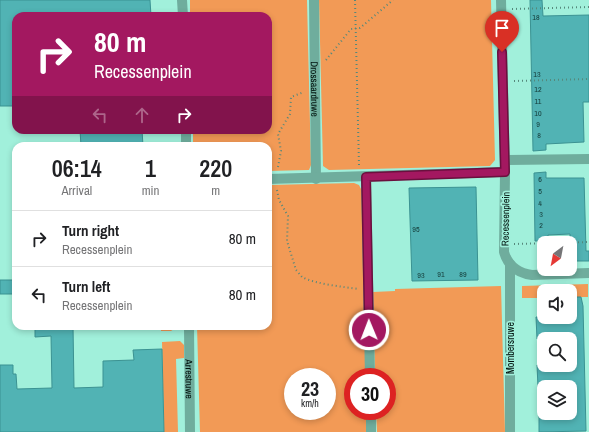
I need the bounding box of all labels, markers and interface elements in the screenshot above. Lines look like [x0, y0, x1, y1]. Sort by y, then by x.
pin [485, 11, 519, 52]
house number: 18 [532, 12, 540, 22]
icon: arrive [491, 17, 513, 39]
text: 80 m [94, 23, 146, 61]
icon: right [28, 28, 80, 80]
text: Recessenplein [94, 59, 192, 84]
street label: Drossaardruwe [308, 61, 321, 117]
house number: 13 [533, 69, 541, 79]
house number: 12 [534, 84, 542, 94]
house number: 11 [535, 96, 542, 106]
icon: left [89, 104, 111, 126]
icon: ahead [131, 104, 153, 126]
icon: right [173, 104, 195, 126]
house number: 10 [534, 108, 542, 118]
house number: 9 [536, 119, 540, 129]
house number: 8 [537, 130, 541, 140]
text: 06:14 [52, 152, 102, 184]
text: 1 [145, 152, 156, 184]
text: 220 [199, 152, 232, 184]
house number: 6 [538, 174, 542, 184]
text: Arrival [61, 182, 92, 199]
text: min [142, 182, 159, 199]
text: m [211, 182, 220, 199]
house number: 5 [538, 186, 542, 196]
street label: Recessenplein [499, 192, 512, 246]
house number: 4 [538, 198, 542, 208]
house number: 3 [539, 209, 543, 219]
text: Turn right [62, 220, 119, 241]
house number: 2 [539, 220, 543, 230]
house number: 95 [412, 224, 420, 234]
icon: right [28, 228, 50, 250]
text: 80 m [229, 228, 256, 249]
north arrow [537, 236, 577, 276]
map controls [537, 236, 577, 420]
text: Recessenplein [62, 241, 133, 258]
house number: 91 [437, 269, 445, 279]
house number: 89 [459, 269, 467, 279]
house number: 93 [417, 270, 425, 280]
text: Turn left [62, 276, 110, 297]
icon: left [28, 284, 50, 306]
text: 80 m [229, 284, 256, 305]
button: sound [537, 284, 577, 324]
text: Recessenplein [62, 297, 133, 314]
position arrow [348, 309, 390, 351]
street label: Mombersruwe [504, 322, 517, 374]
button: search [537, 332, 577, 372]
street label: Arrestruwe [182, 358, 196, 399]
speed limit sign: 30 [344, 368, 396, 420]
text: 23 [301, 375, 319, 402]
button: layers [537, 380, 577, 420]
text: km/h [301, 397, 319, 410]

